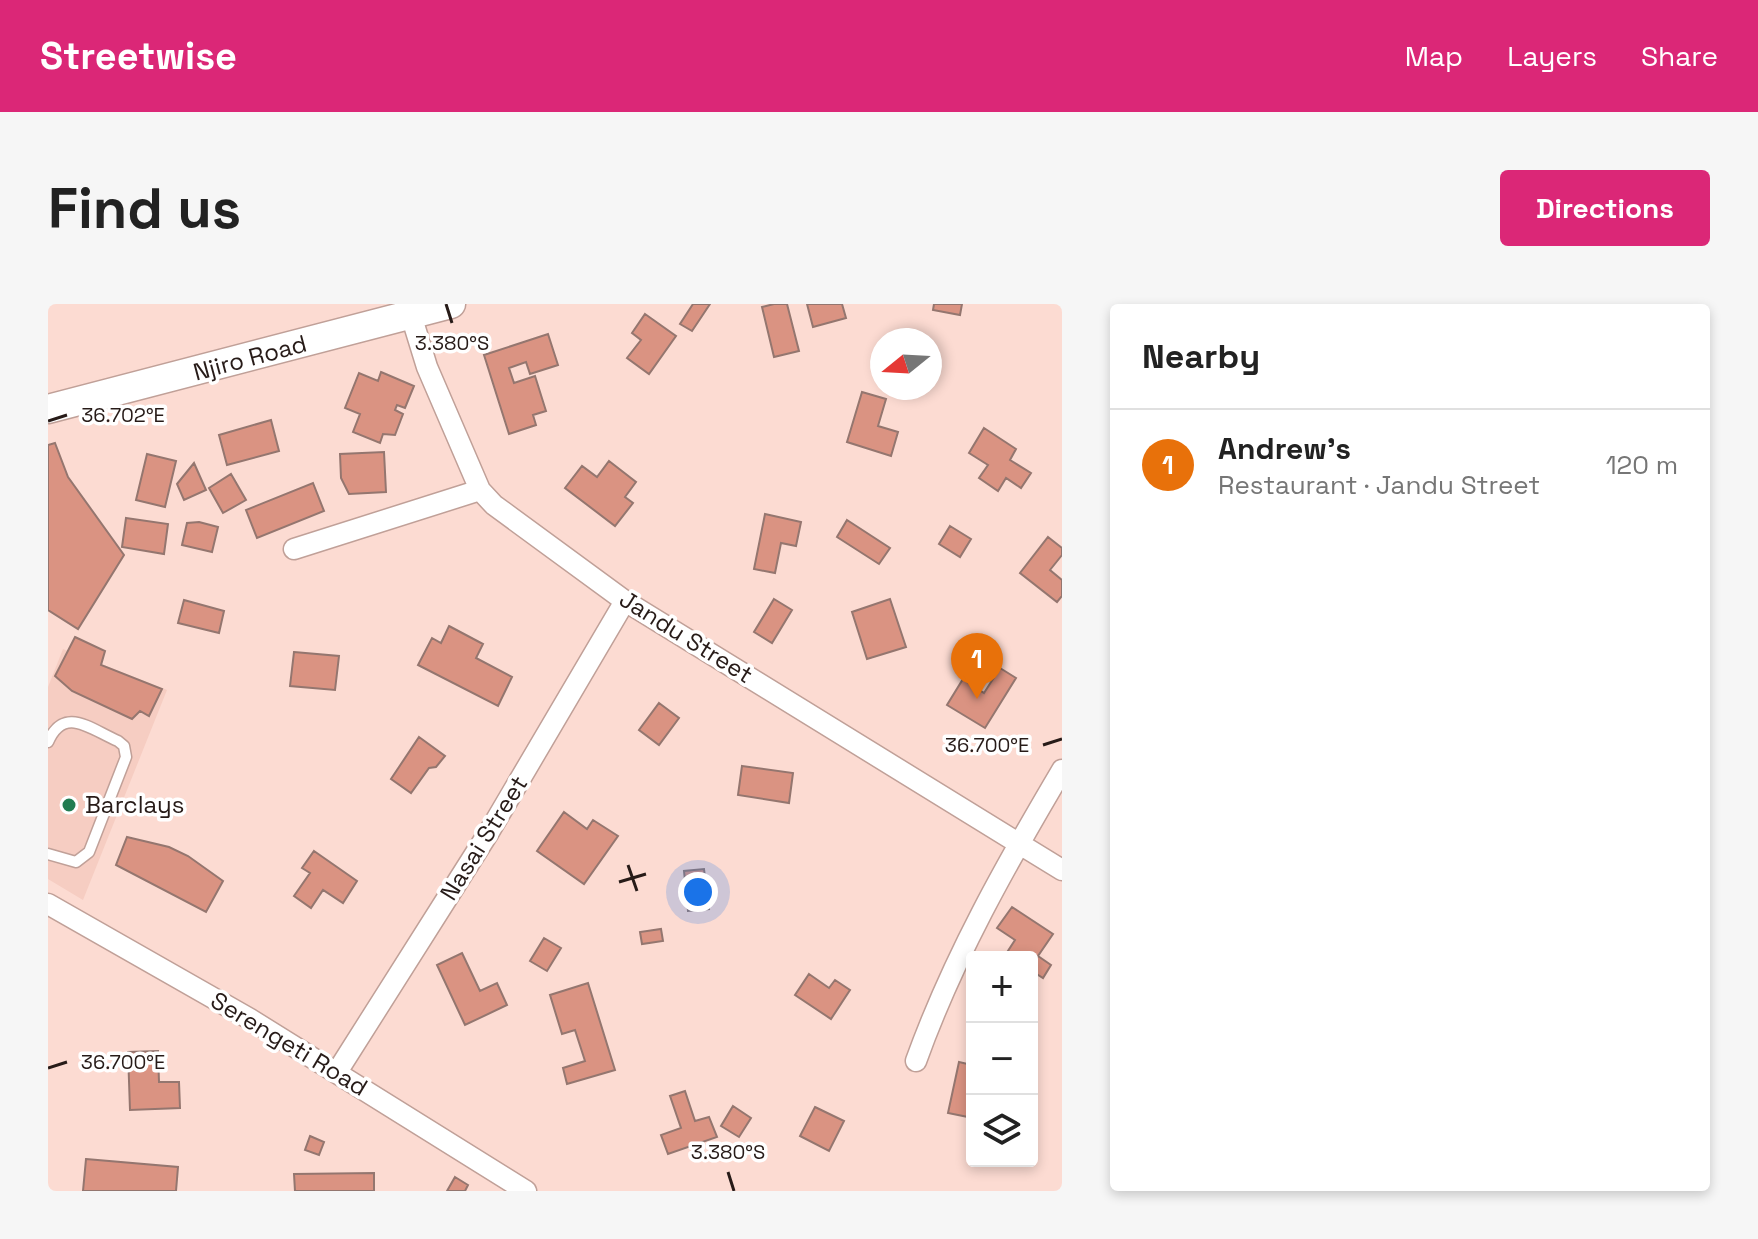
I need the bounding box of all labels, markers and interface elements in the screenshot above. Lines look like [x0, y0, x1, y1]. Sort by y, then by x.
text: Streetwise [40, 32, 237, 80]
text: Map [1405, 38, 1463, 74]
text: Layers [1507, 38, 1597, 74]
text: Share [1641, 38, 1718, 74]
button: Directions [1500, 170, 1710, 246]
text: Find us [48, 173, 241, 244]
street label: Njiro Road [190, 327, 310, 388]
north arrow [870, 328, 942, 400]
text: 3.380°S [415, 330, 489, 356]
text: Nearby [1142, 335, 1260, 378]
text: 36.702°E [81, 402, 165, 428]
text: Andrew's [1218, 429, 1351, 468]
text: 1 [1162, 448, 1174, 482]
text: 120 m [1606, 448, 1678, 482]
text: Restaurant · Jandu Street [1218, 468, 1540, 502]
street label: Jandu Street [614, 583, 759, 690]
pin: 1 [951, 633, 1003, 699]
text: 36.700°E [945, 732, 1029, 758]
street label: Nasai Street [433, 770, 534, 906]
place label: Barclays [85, 789, 184, 820]
marker: Barclays [60, 796, 78, 814]
your location [678, 872, 718, 912]
map controls [966, 951, 1038, 1167]
button: + [966, 951, 1038, 1023]
street label: Serengeti Road [205, 985, 373, 1103]
button: − [966, 1023, 1038, 1095]
text: 36.700°E [81, 1049, 165, 1075]
button: layers [966, 1095, 1038, 1167]
text: 3.380°S [691, 1139, 765, 1165]

